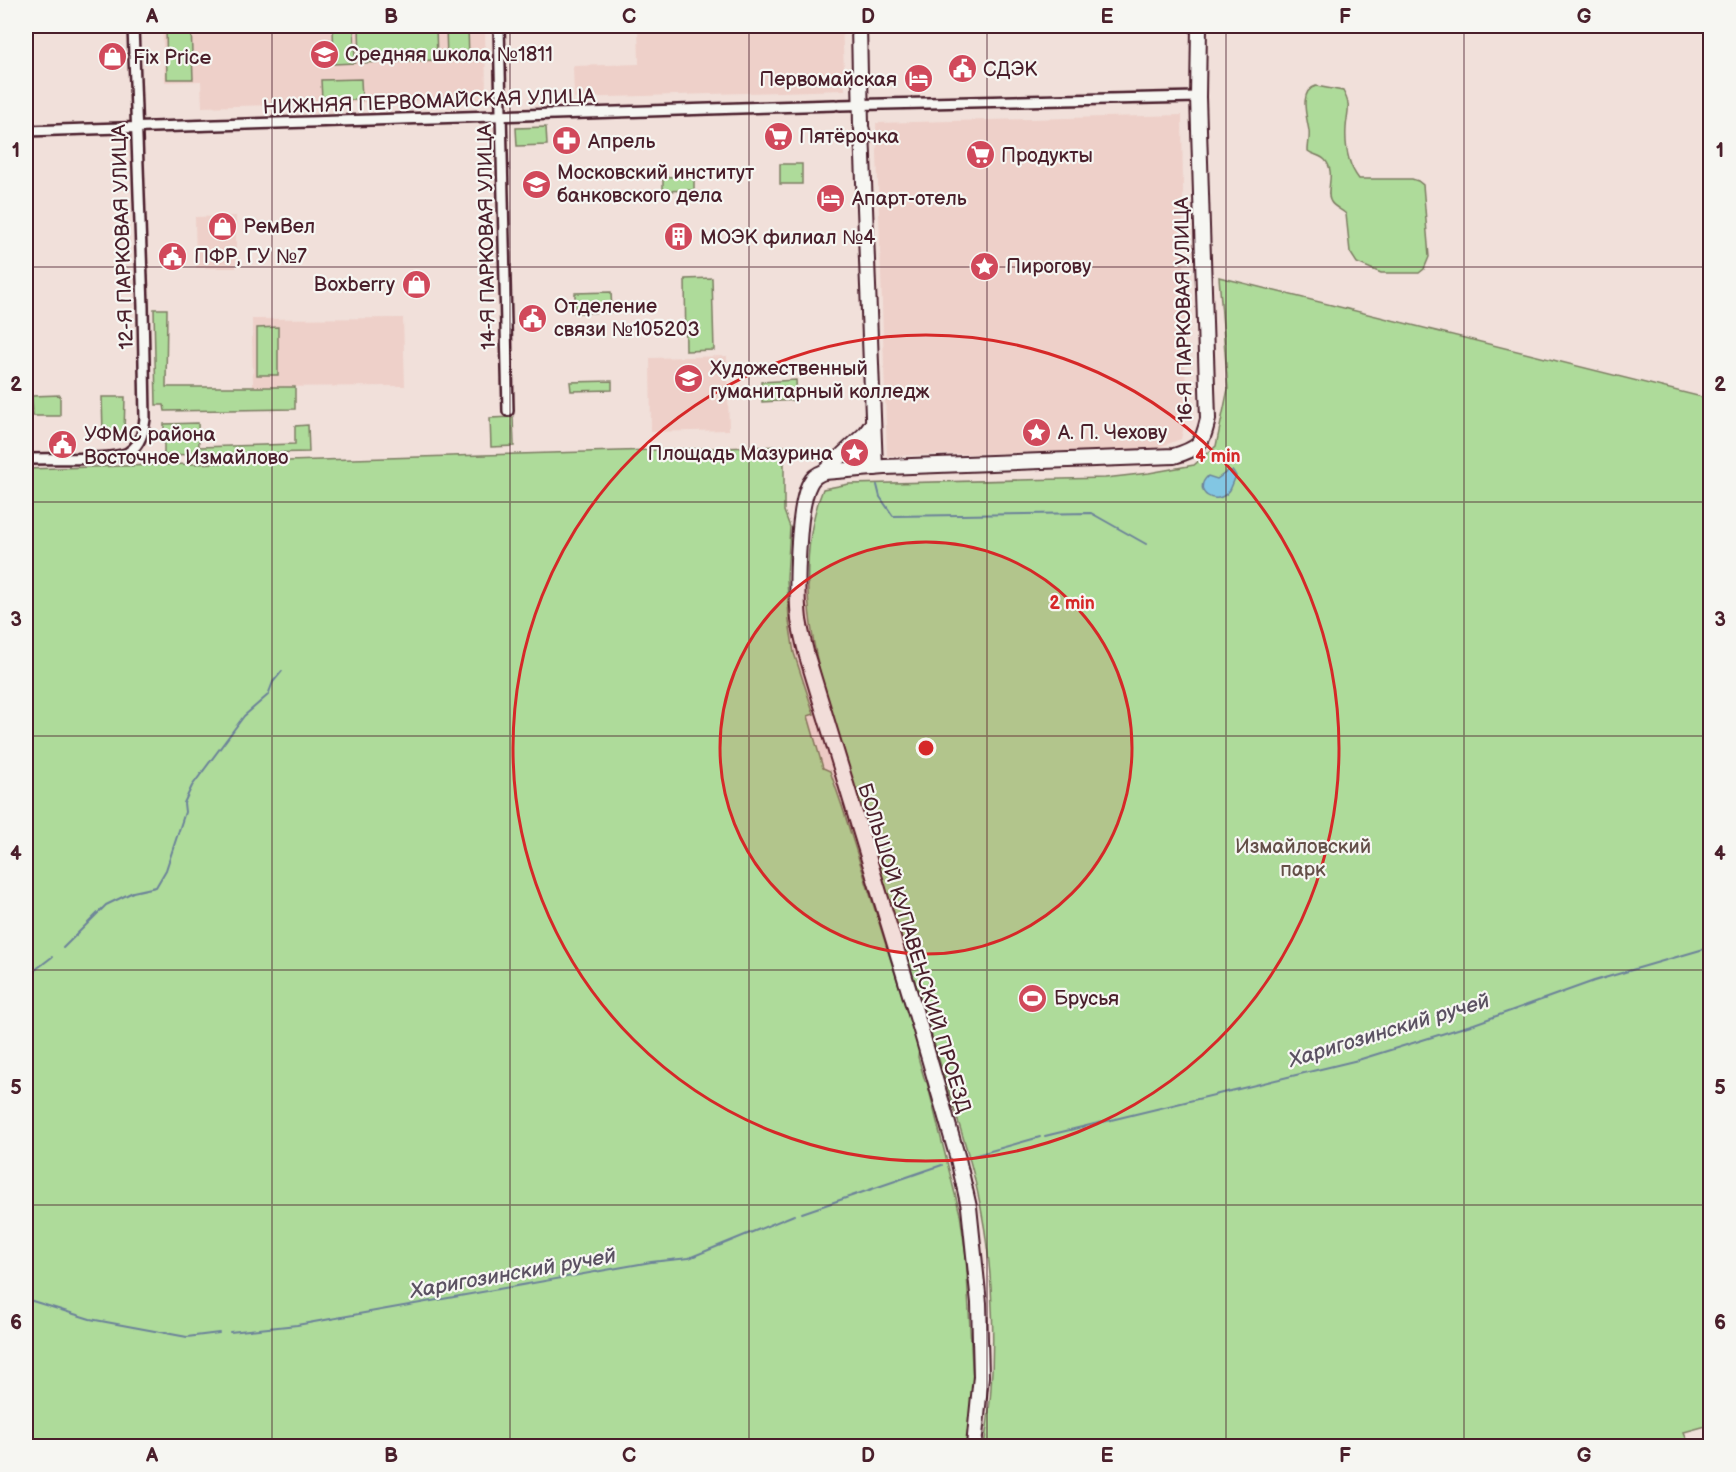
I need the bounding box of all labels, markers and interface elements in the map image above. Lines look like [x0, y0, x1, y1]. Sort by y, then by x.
text: A [145, 5, 159, 29]
text: B [384, 5, 398, 29]
text: C [622, 5, 636, 29]
text: D [861, 5, 875, 29]
text: E [1101, 5, 1114, 29]
text: F [1339, 5, 1351, 29]
text: G [1577, 5, 1592, 29]
school or university icon: Средняя школа №1811 [308, 38, 340, 70]
shop icon: Fix Price [96, 41, 128, 73]
place label: Средняя школа №1811 [345, 43, 553, 67]
place label: Fix Price [133, 46, 211, 70]
public building icon: СДЭК [946, 53, 978, 85]
place label: СДЭК [983, 58, 1037, 82]
hotel icon: Первомайская [902, 63, 934, 95]
place label: Первомайская [759, 68, 897, 92]
street label: НИЖНЯЯ ПЕРВОМАЙСКАЯ УЛИЦА [262, 84, 597, 120]
supermarket icon: Пятёрочка [762, 120, 794, 152]
street label: 12-Я ПАРКОВАЯ УЛИЦА [107, 123, 139, 350]
street label: 14-Я ПАРКОВАЯ УЛИЦА [473, 123, 501, 350]
pharmacy icon: Апрель [551, 125, 583, 157]
place label: Пятёрочка [799, 125, 899, 149]
place label: Апрель [587, 130, 655, 154]
text: 1 [12, 139, 20, 163]
supermarket icon: Продукты [964, 139, 996, 171]
text: 1 [1716, 139, 1724, 163]
place label: Продукты [1001, 144, 1093, 168]
place label: Московский институт банковского дела [557, 161, 755, 208]
school or university icon: Московский институт банковского дела [520, 168, 552, 200]
hotel icon: Апарт-отель [815, 182, 847, 214]
place label: Апарт-отель [851, 187, 967, 211]
street label: 16-Я ПАРКОВАЯ УЛИЦА [1170, 196, 1198, 423]
shop icon: РемВел [206, 210, 238, 242]
place label: РемВел [243, 215, 315, 239]
building icon: МОЭК филиал №4 [663, 221, 695, 253]
place label: МОЭК филиал №4 [700, 226, 876, 250]
public building icon: ПФР, ГУ №7 [157, 240, 189, 272]
place label: ПФР, ГУ №7 [194, 245, 307, 269]
place icon: Пирогову [969, 250, 1001, 282]
place label: Пирогову [1006, 255, 1091, 279]
shop icon: Boxberry [400, 268, 432, 300]
place label: Boxberry [314, 273, 395, 297]
place label: Отделение связи №105203 [554, 295, 700, 342]
public building icon: Отделение связи №105203 [517, 302, 549, 334]
place label: Художественный гуманитарный колледж [710, 357, 930, 404]
school or university icon: Художественный гуманитарный колледж [673, 363, 705, 395]
text: 2 [10, 373, 22, 397]
text: 2 [1714, 373, 1726, 397]
place icon: А. П. Чехову [1021, 416, 1053, 448]
place label: А. П. Чехову [1057, 421, 1167, 445]
place label: УФМС района Восточное Измайлово [84, 423, 288, 470]
public building icon: УФМС района Восточное Измайлово [47, 429, 79, 461]
place icon: Площадь Мазурина [838, 437, 870, 469]
place label: Площадь Мазурина [648, 442, 833, 466]
text: 4 min [1195, 446, 1241, 467]
text: 2 min [1049, 593, 1095, 614]
text: 3 [10, 608, 22, 632]
text: 3 [1714, 608, 1726, 632]
centre of rings [916, 738, 936, 758]
street label: БОЛЬШОЙ КУПАВЕНСКИЙ ПРОЕЗД [852, 781, 976, 1116]
park label: Измайловский парк [1235, 835, 1371, 882]
text: 4 [10, 842, 22, 866]
text: 4 [1714, 842, 1726, 866]
sports icon: Брусья [1017, 982, 1049, 1014]
place label: Брусья [1054, 987, 1119, 1011]
water label: Харигозинский ручей [1285, 988, 1493, 1073]
text: 5 [10, 1076, 22, 1100]
text: 5 [1714, 1076, 1726, 1100]
water label: Харигозинский ручей [407, 1243, 618, 1304]
text: 6 [10, 1311, 22, 1335]
text: 6 [1714, 1311, 1726, 1335]
text: A [145, 1444, 159, 1468]
text: B [384, 1444, 398, 1468]
text: C [622, 1444, 636, 1468]
text: D [861, 1444, 875, 1468]
text: E [1101, 1444, 1114, 1468]
text: F [1339, 1444, 1351, 1468]
text: G [1577, 1444, 1592, 1468]

